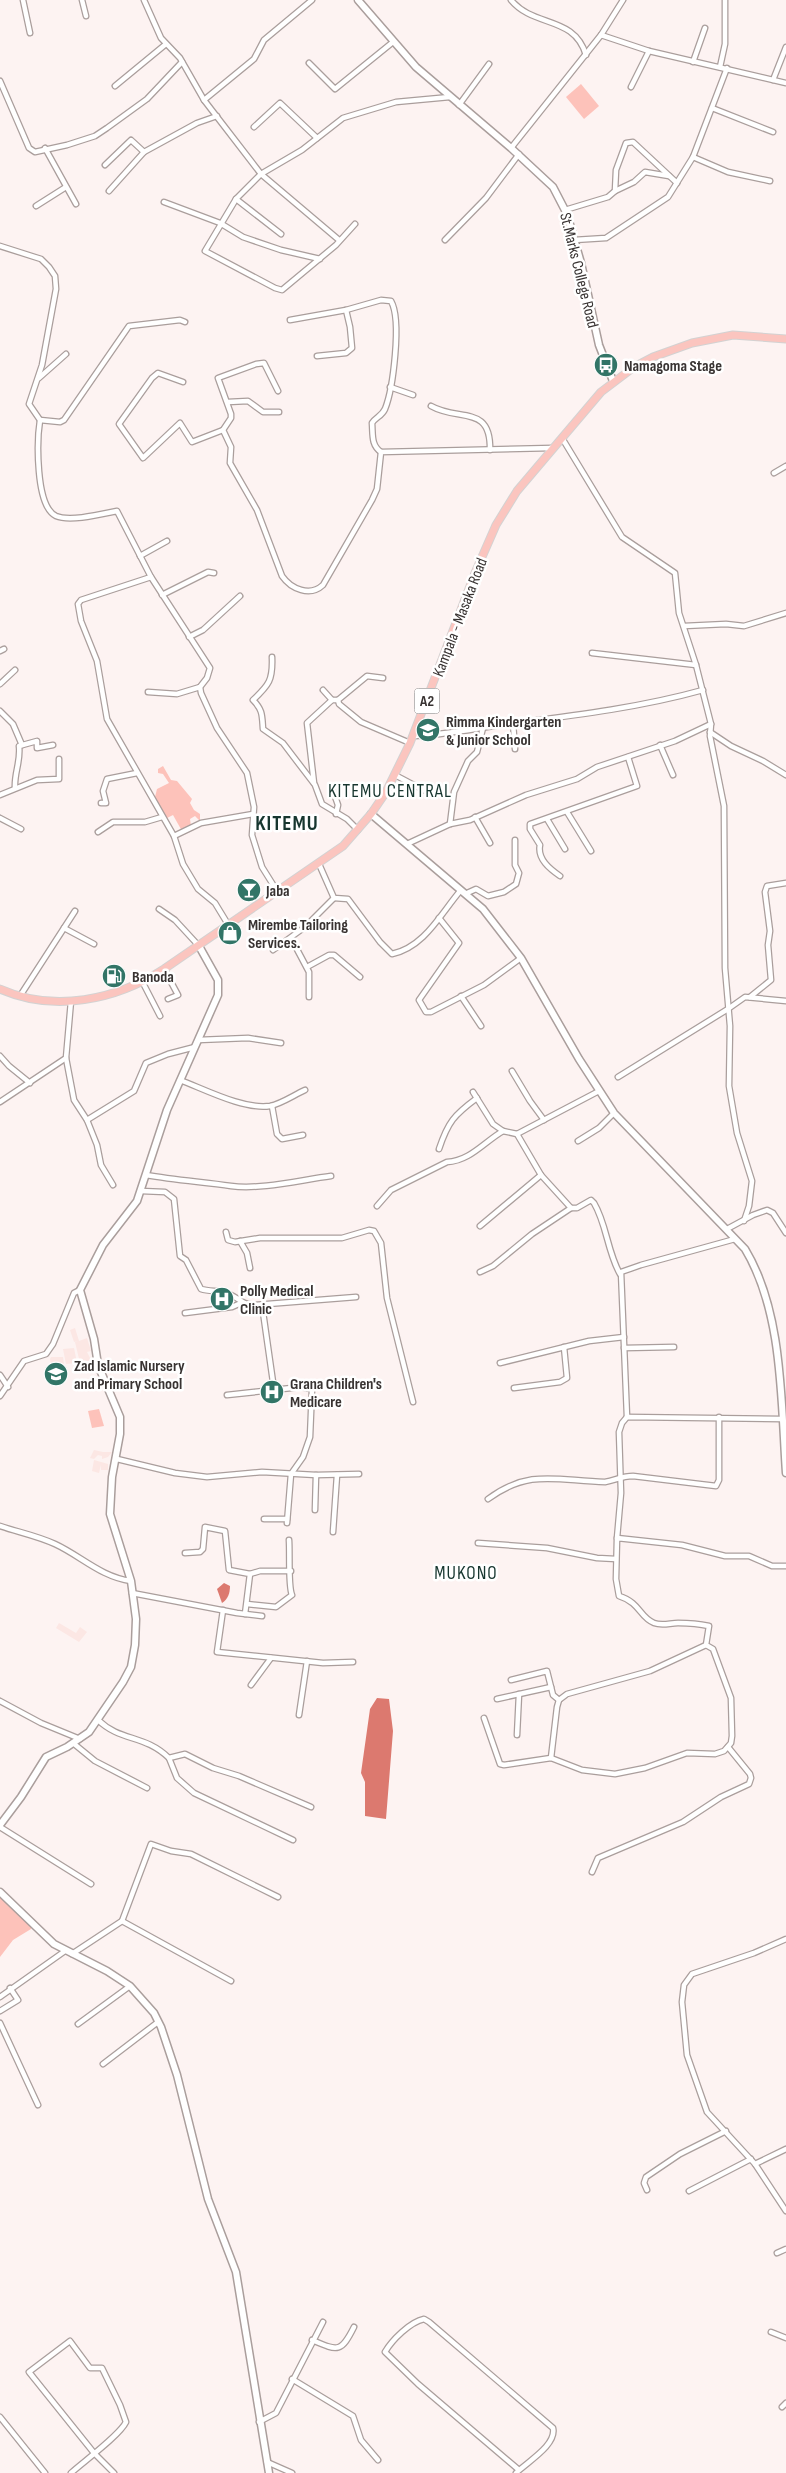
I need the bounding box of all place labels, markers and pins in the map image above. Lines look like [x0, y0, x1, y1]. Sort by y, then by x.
bus stop icon: Namagoma Stage [593, 352, 619, 378]
place label: Namagoma Stage [624, 357, 722, 376]
place label: Rimma Kindergarten & Junior School [446, 713, 562, 750]
school or university icon: Rimma Kindergarten & Junior School [415, 717, 441, 743]
bar icon: Jaba [236, 877, 262, 903]
place label: Jaba [265, 882, 290, 901]
place label: Mirembe Tailoring Services. [248, 916, 348, 953]
shop icon: Mirembe Tailoring Services. [217, 920, 243, 946]
fuel station icon: Banoda [101, 963, 127, 989]
place label: Banoda [132, 968, 174, 987]
place label: Polly Medical Clinic [240, 1282, 313, 1319]
hospital icon: Polly Medical Clinic [209, 1286, 235, 1312]
place label: Zad Islamic Nursery and Primary School [74, 1357, 185, 1394]
school or university icon: Zad Islamic Nursery and Primary School [43, 1361, 69, 1387]
place label: Grana Children's Medicare [290, 1375, 382, 1412]
hospital icon: Grana Children's Medicare [259, 1379, 285, 1405]

